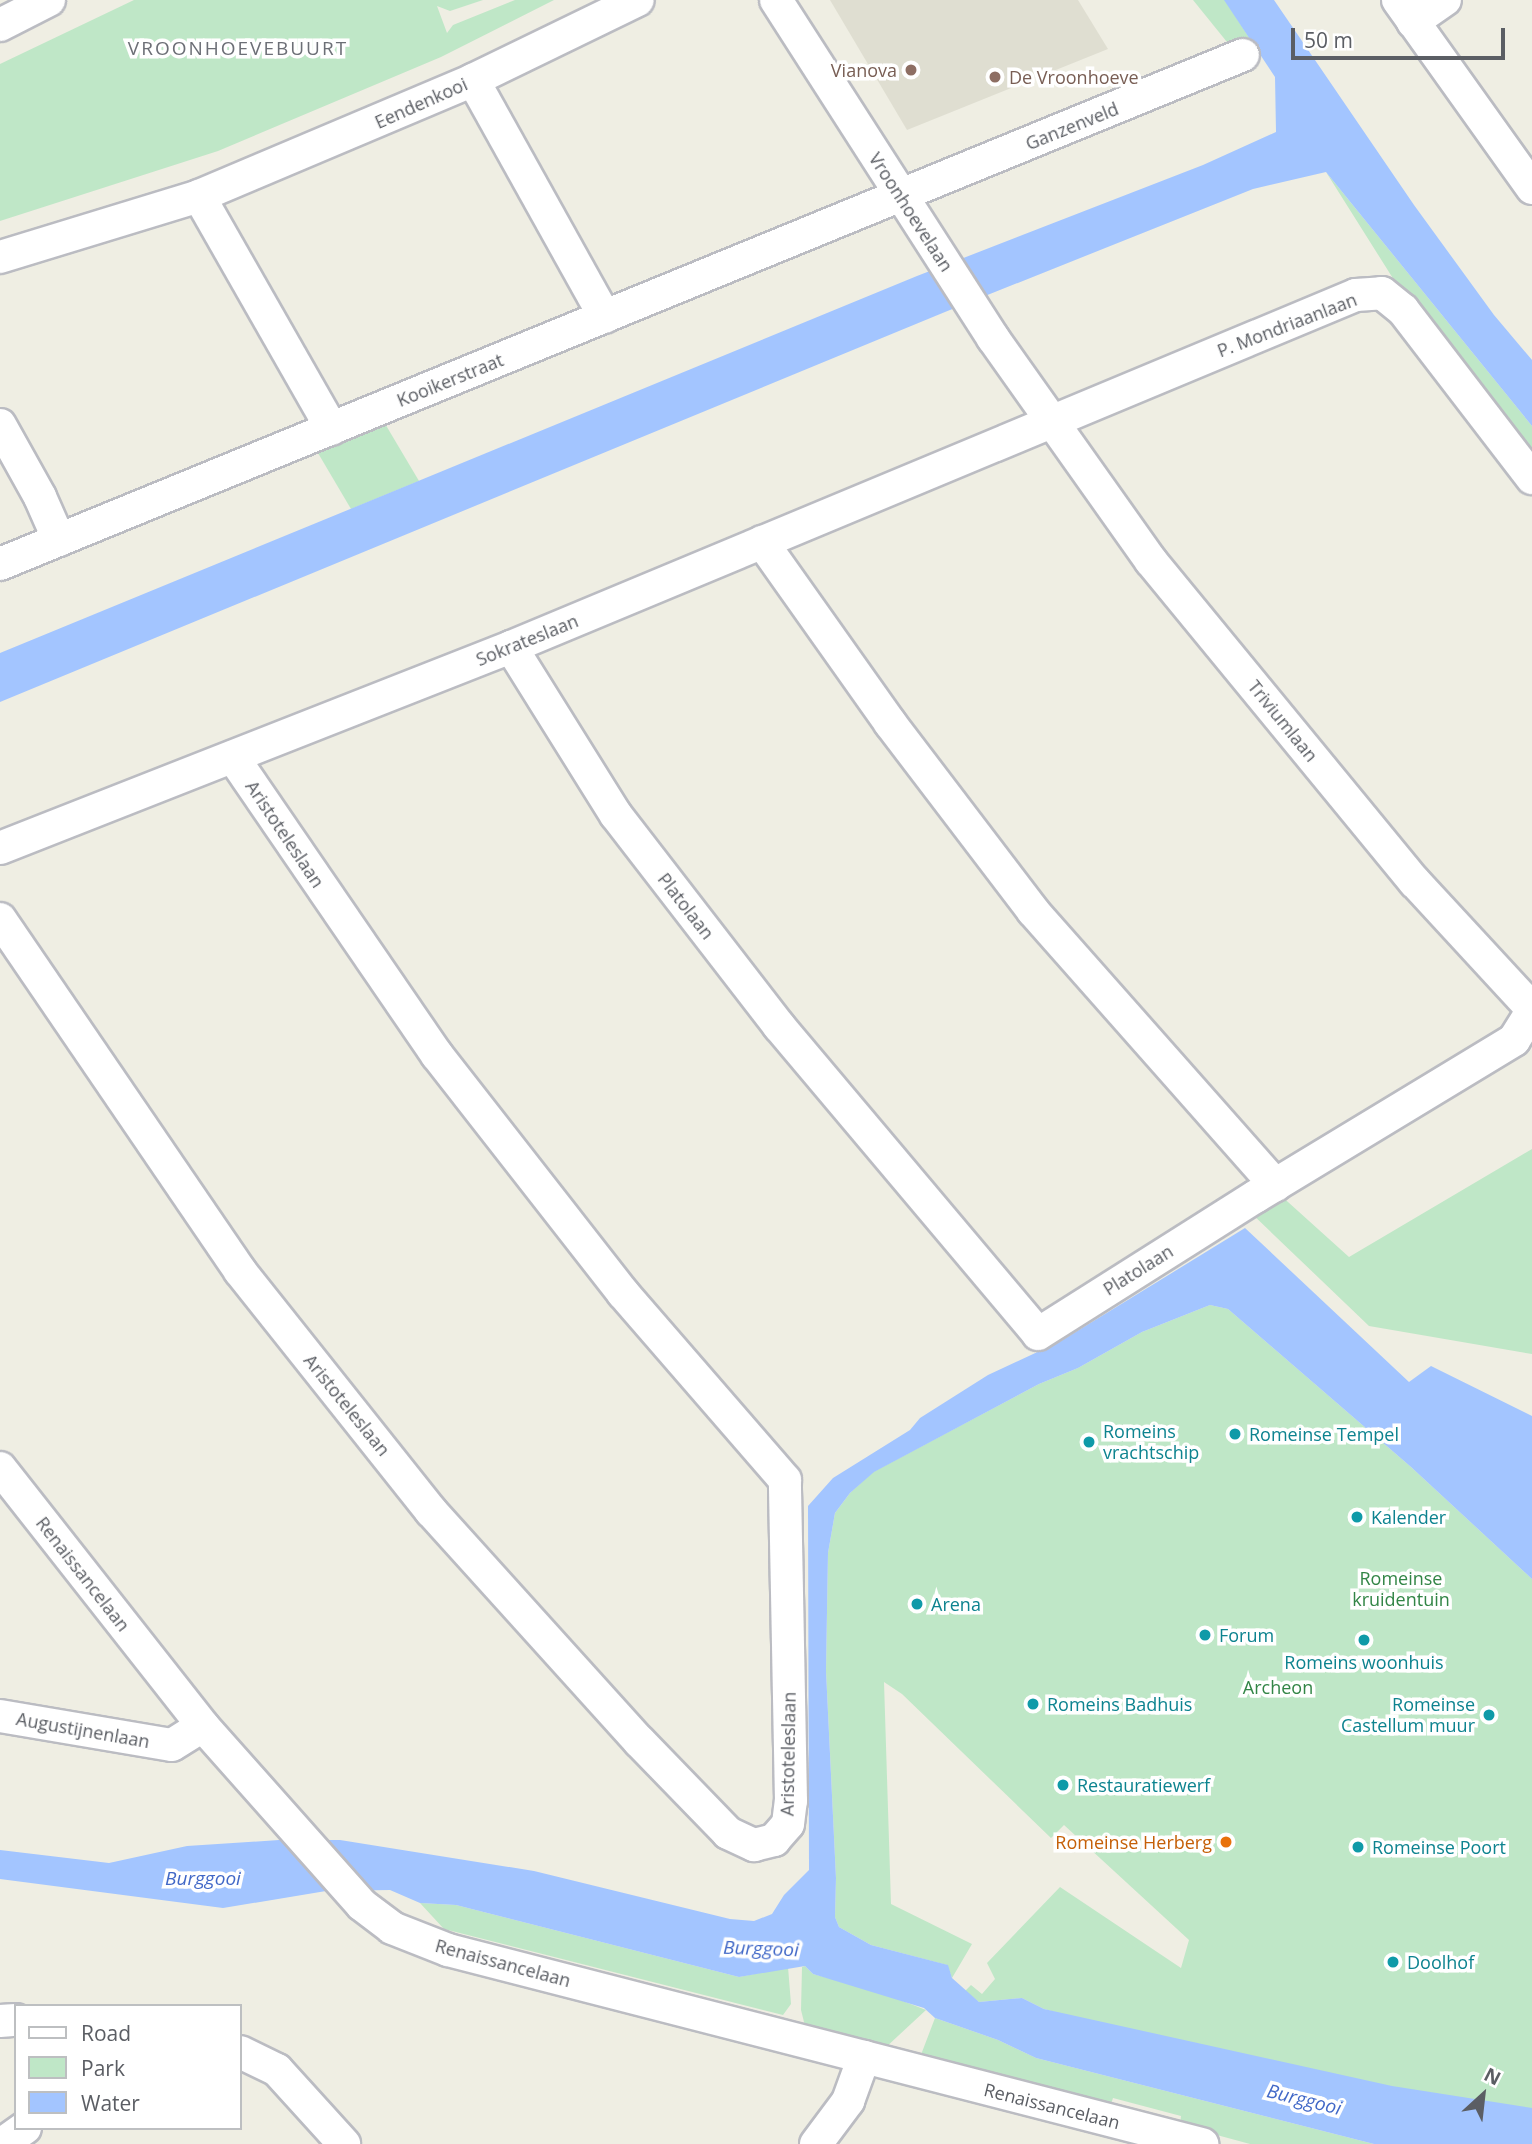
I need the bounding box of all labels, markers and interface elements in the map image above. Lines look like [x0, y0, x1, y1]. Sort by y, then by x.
scale bar [1294, 14, 1508, 58]
text: 50 m [1304, 26, 1353, 54]
district label: VROONHOEVEBUURT [130, 38, 346, 60]
place label: Vianova [831, 59, 897, 81]
marker: Vianova [903, 62, 919, 78]
place label: De Vroonhoeve [1009, 66, 1139, 88]
marker: De Vroonhoeve [987, 69, 1003, 85]
street label: Eendenkooi [371, 73, 471, 133]
street label: Ganzenveld [1022, 98, 1122, 154]
street label: Vroonhoevelaan [865, 148, 957, 276]
street label: P. Mondriaanlaan [1214, 288, 1360, 362]
street label: Kooikerstraat [394, 349, 506, 411]
street label: Sokrateslaan [473, 610, 581, 670]
street label: Triviumlaan [1244, 676, 1322, 766]
street label: Aristoteleslaan [241, 776, 329, 892]
street label: Platolaan [653, 869, 719, 943]
street label: Platolaan [1099, 1240, 1177, 1300]
street label: Aristoteleslaan [299, 1350, 395, 1460]
place label: Romeins vrachtschip [1103, 1421, 1199, 1464]
place label: Romeinse Tempel [1249, 1423, 1399, 1445]
marker: Romeinse Tempel [1227, 1426, 1243, 1442]
marker: Romeins vrachtschip [1081, 1434, 1097, 1450]
place label: Kalender [1371, 1506, 1446, 1528]
marker: Kalender [1349, 1509, 1365, 1525]
street label: Renaissancelaan [32, 1512, 134, 1636]
park label: Romeinse kruidentuin [1352, 1568, 1450, 1610]
place label: Arena [931, 1593, 981, 1615]
marker: Arena [909, 1596, 925, 1612]
place label: Forum [1219, 1624, 1274, 1646]
marker: Forum [1197, 1627, 1213, 1643]
marker: Romeins woonhuis [1356, 1632, 1372, 1648]
place label: Romeins woonhuis [1284, 1651, 1444, 1673]
park label: Archeon [1243, 1676, 1313, 1698]
street label: Aristoteleslaan [776, 1692, 800, 1816]
place label: Romeins Badhuis [1047, 1693, 1192, 1715]
place label: Romeinse Castellum muur [1341, 1694, 1475, 1736]
marker: Romeins Badhuis [1025, 1696, 1041, 1712]
marker: Romeinse Castellum muur [1481, 1707, 1497, 1723]
street label: Augustijnenlaan [15, 1708, 151, 1752]
place label: Restauratiewerf [1077, 1774, 1210, 1796]
marker: Restauratiewerf [1055, 1777, 1071, 1793]
place label: Romeinse Herberg [1055, 1831, 1212, 1853]
marker: Romeinse Herberg [1218, 1834, 1234, 1850]
place label: Romeinse Poort [1372, 1836, 1506, 1858]
marker: Romeinse Poort [1350, 1839, 1366, 1855]
water label: Burggooi [165, 1868, 241, 1890]
street label: Renaissancelaan [433, 1935, 573, 1991]
water label: Burggooi [723, 1936, 799, 1962]
place label: Doolhof [1407, 1951, 1474, 1973]
marker: Doolhof [1385, 1954, 1401, 1970]
legend [14, 2004, 242, 2130]
text: Road [81, 2019, 131, 2047]
text: Park [81, 2054, 125, 2082]
north arrow [1448, 2060, 1518, 2130]
text: N [1480, 2061, 1505, 2091]
street label: Renaissancelaan [982, 2079, 1122, 2133]
water label: Burggooi [1264, 2080, 1344, 2120]
text: Water [81, 2089, 140, 2117]

